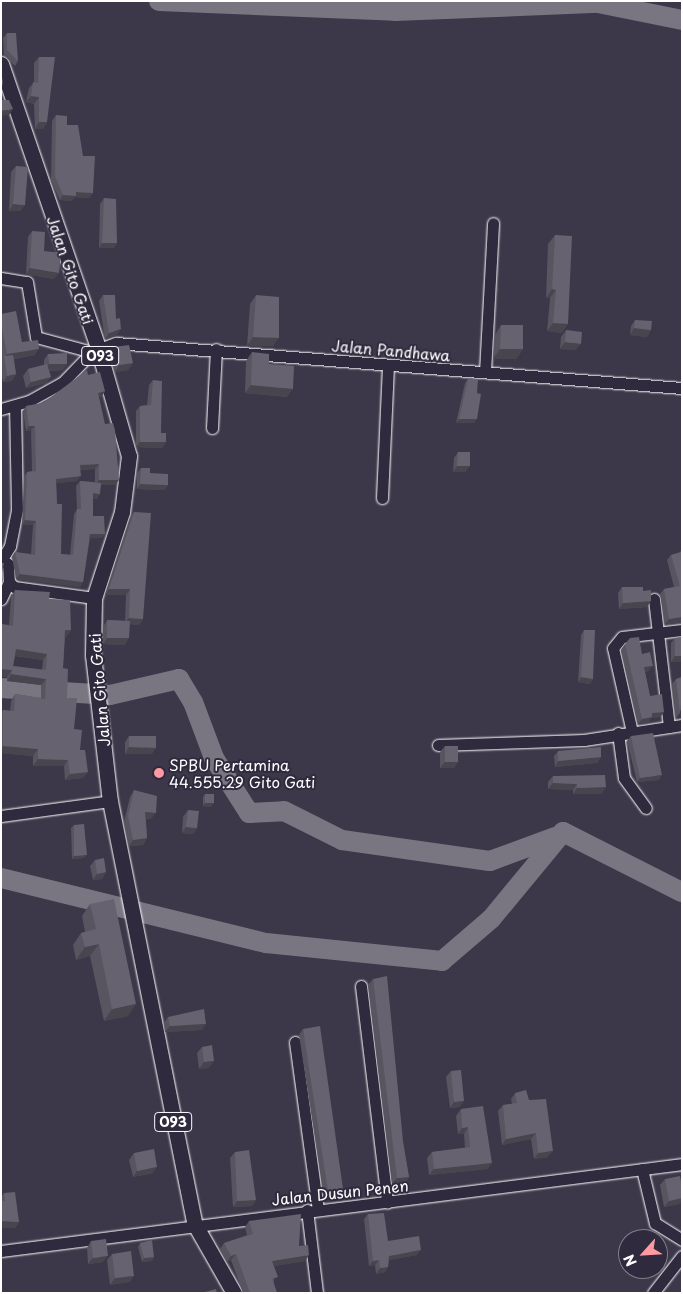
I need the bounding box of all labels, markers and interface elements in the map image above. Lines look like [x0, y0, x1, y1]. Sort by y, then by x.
street label: Jalan Gito Gati [44, 214, 98, 326]
street label: Jalan Pandhawa [330, 336, 452, 364]
road number: 093 [80, 344, 120, 368]
street label: Jalan Gito Gati [85, 633, 113, 747]
place label: SPBU Pertamina 44.555.29 Gito Gati [169, 755, 317, 790]
marker: SPBU Pertamina 44.555.29 Gito Gati [153, 767, 165, 779]
road number: 093 [153, 1110, 193, 1134]
street label: Jalan Dusun Penen [270, 1176, 410, 1208]
north arrow [618, 1229, 668, 1279]
text: N [618, 1251, 642, 1270]

